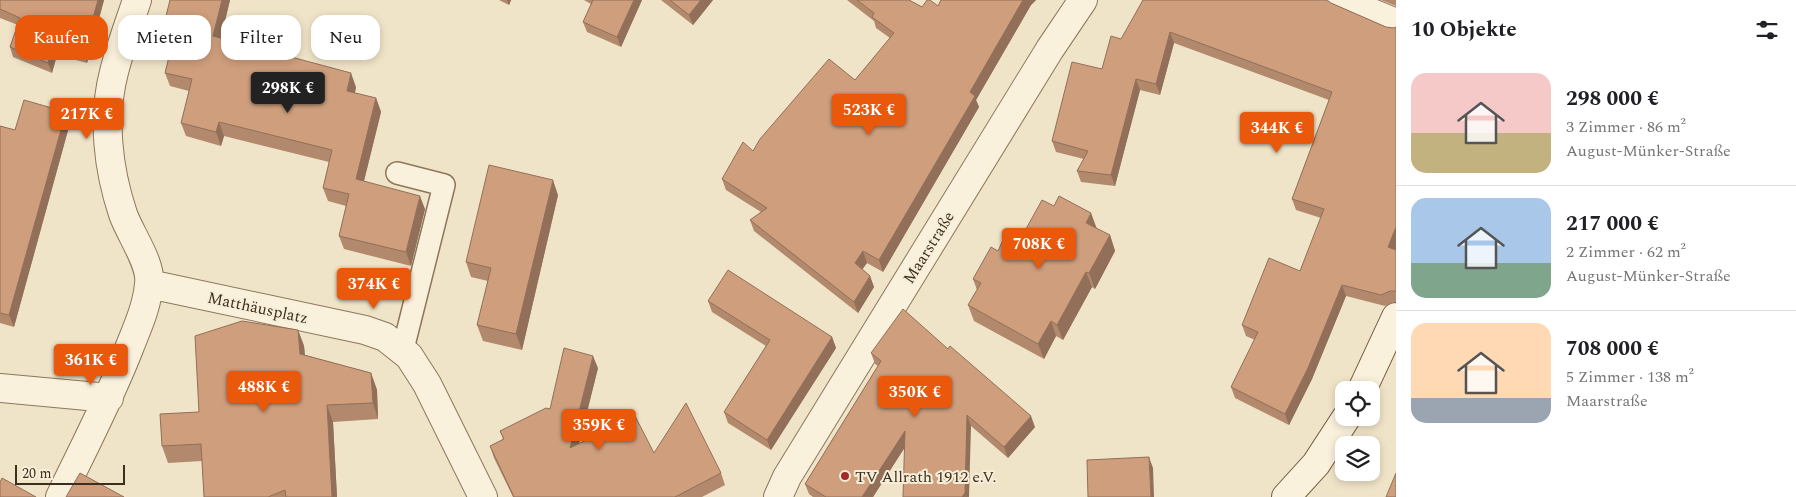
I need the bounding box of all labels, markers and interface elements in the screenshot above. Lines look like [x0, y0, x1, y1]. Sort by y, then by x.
text: 10 Objekte [1411, 14, 1517, 46]
chip: Kaufen [15, 15, 108, 60]
chip: Mieten [118, 15, 211, 60]
chip: Filter [221, 15, 301, 60]
chip: Neu [311, 15, 380, 60]
icon: filters [1753, 16, 1781, 44]
pin: 298K € [247, 72, 329, 114]
text: 298K € [262, 76, 314, 100]
text: 298 000 € [1566, 83, 1659, 115]
icon: home [1451, 93, 1511, 153]
pin: 523K € [828, 94, 910, 136]
pin: 217K € [46, 98, 128, 140]
text: 523K € [843, 98, 895, 122]
text: 217K € [61, 102, 113, 126]
pin: 344K € [1236, 112, 1318, 154]
text: 3 Zimmer · 86 m² [1566, 115, 1686, 139]
text: 344K € [1251, 116, 1303, 140]
text: August-Münker-Straße [1566, 139, 1731, 163]
street label: Maarstraße [897, 207, 961, 289]
text: 217 000 € [1566, 208, 1659, 240]
icon: home [1451, 218, 1511, 278]
pin: 708K € [998, 228, 1080, 270]
text: 708K € [1013, 232, 1065, 256]
text: 2 Zimmer · 62 m² [1566, 240, 1686, 264]
text: August-Münker-Straße [1566, 264, 1731, 288]
pin: 374K € [333, 268, 415, 310]
text: 374K € [348, 272, 400, 296]
street label: Matthäusplatz [205, 286, 310, 330]
text: 708 000 € [1566, 333, 1659, 365]
icon: home [1451, 343, 1511, 403]
pin: 361K € [50, 344, 132, 386]
text: 361K € [65, 348, 117, 372]
text: 5 Zimmer · 138 m² [1566, 365, 1694, 389]
pin: 488K € [223, 370, 305, 413]
text: 488K € [238, 375, 290, 399]
pin: 350K € [874, 376, 956, 418]
text: 350K € [889, 380, 941, 404]
map controls [1335, 381, 1380, 481]
button: locate [1335, 381, 1380, 426]
text: Maarstraße [1566, 389, 1648, 413]
pin: 359K € [558, 408, 640, 451]
text: 359K € [573, 413, 625, 437]
button: layers [1335, 436, 1380, 481]
scale bar [15, 462, 125, 485]
text: 20 m [22, 463, 52, 484]
place label: TV Allrath 1912 e.V. [855, 465, 996, 489]
marker: TV Allrath 1912 e.V. [839, 470, 851, 482]

